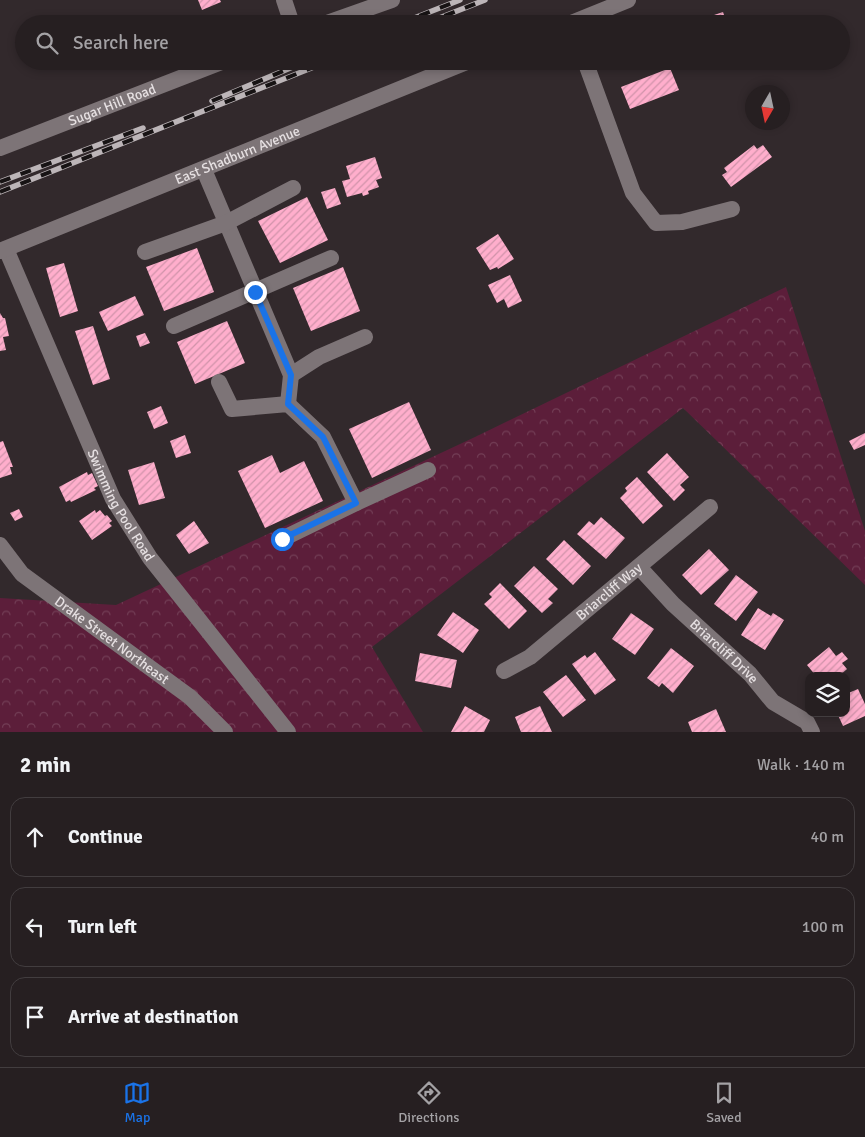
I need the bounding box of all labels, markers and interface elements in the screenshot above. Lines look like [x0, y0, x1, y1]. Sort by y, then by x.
search box [15, 15, 850, 70]
icon: search [33, 29, 61, 57]
text: Search here [73, 31, 169, 55]
street label: Sugar Hill Road [66, 80, 158, 130]
north arrow [745, 85, 790, 130]
street label: East Shadburn Avenue [172, 122, 303, 188]
route end [244, 281, 267, 304]
street label: Swimming Pool Road [84, 447, 158, 565]
route start [271, 528, 294, 551]
street label: Briarcliff Way [573, 559, 646, 624]
street label: Drake Street Northeast [51, 593, 172, 688]
street label: Briarcliff Drive [686, 616, 762, 687]
map controls [805, 672, 850, 717]
button: layers [805, 672, 850, 717]
text: 2 min [20, 752, 71, 778]
text: Walk · 140 m [757, 755, 845, 775]
icon: ahead [21, 823, 49, 851]
text: Continue [68, 825, 143, 849]
text: 40 m [810, 827, 844, 847]
icon: left [21, 913, 49, 941]
text: Turn left [68, 915, 137, 939]
text: 100 m [802, 917, 844, 937]
icon: arrive [21, 1003, 49, 1031]
text: Arrive at destination [68, 1005, 239, 1029]
tab: Map [123, 1079, 151, 1126]
tab: Directions [398, 1079, 459, 1126]
tab: Saved [706, 1079, 742, 1126]

